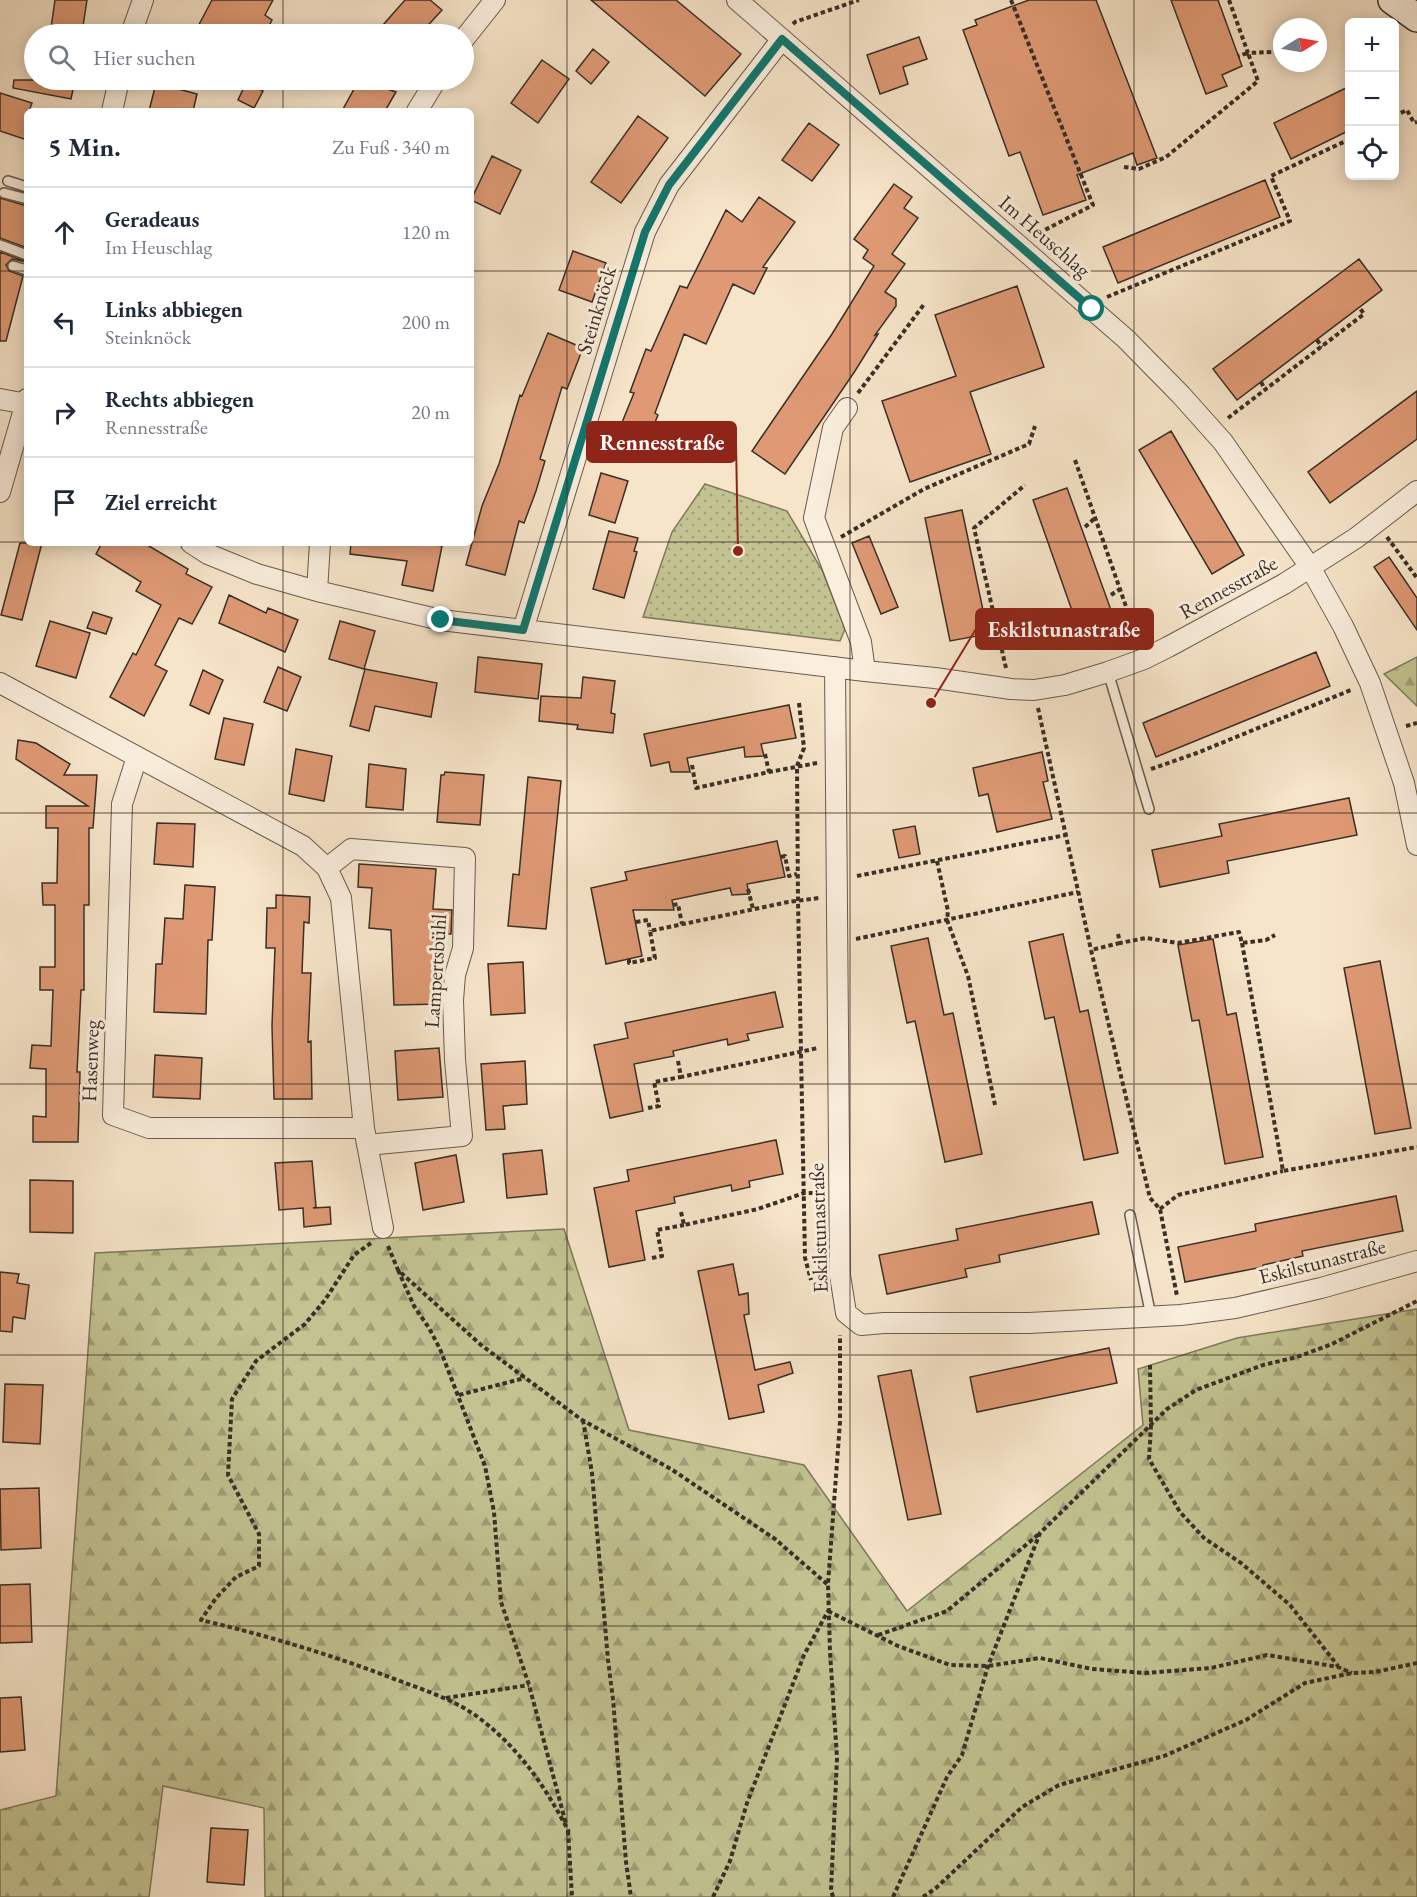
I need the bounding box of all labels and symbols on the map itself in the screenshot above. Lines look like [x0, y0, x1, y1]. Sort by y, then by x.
north arrow [1273, 18, 1327, 72]
street label: Im Heuschlag [994, 189, 1097, 284]
street label: Steinknöck [570, 262, 622, 357]
route start [1078, 295, 1104, 321]
callout: Rennesstraße [587, 422, 736, 462]
text: Rennesstraße [600, 428, 724, 457]
street label: Rennesstraße [1174, 549, 1282, 625]
route end [427, 606, 453, 632]
callout: Eskilstunastraße [976, 609, 1153, 649]
text: Eskilstunastraße [988, 615, 1140, 644]
street label: Lampertsbühl [418, 913, 452, 1029]
street label: Hasenweg [75, 1019, 105, 1103]
street label: Eskilstunastraße [802, 1163, 834, 1293]
street label: Eskilstunastraße [1256, 1232, 1388, 1290]

